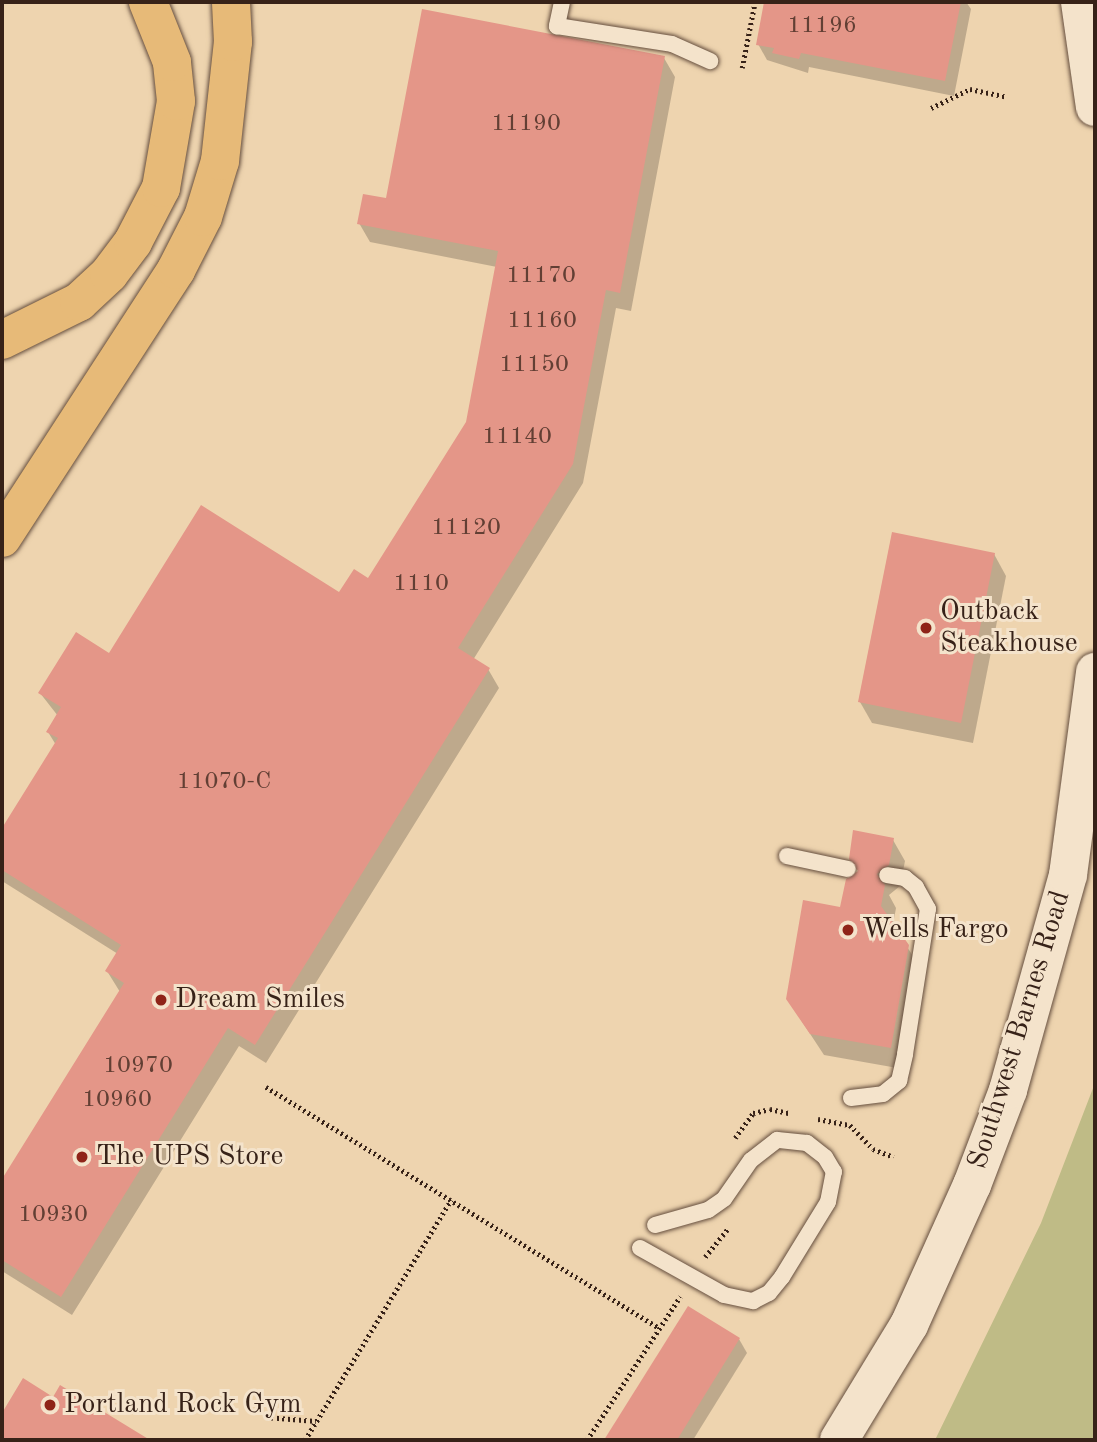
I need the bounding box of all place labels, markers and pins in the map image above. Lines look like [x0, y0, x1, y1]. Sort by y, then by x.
place label: Outback Steakhouse [940, 595, 1078, 661]
marker: Outback Steakhouse [918, 620, 934, 636]
place label: Wells Fargo [862, 913, 1009, 947]
marker: Wells Fargo [840, 922, 856, 938]
place label: Dream Smiles [175, 983, 345, 1017]
marker: Dream Smiles [153, 992, 169, 1008]
place label: The UPS Store [96, 1140, 283, 1174]
marker: The UPS Store [74, 1149, 90, 1165]
place label: Portland Rock Gym [64, 1388, 301, 1422]
marker: Portland Rock Gym [42, 1397, 58, 1413]

